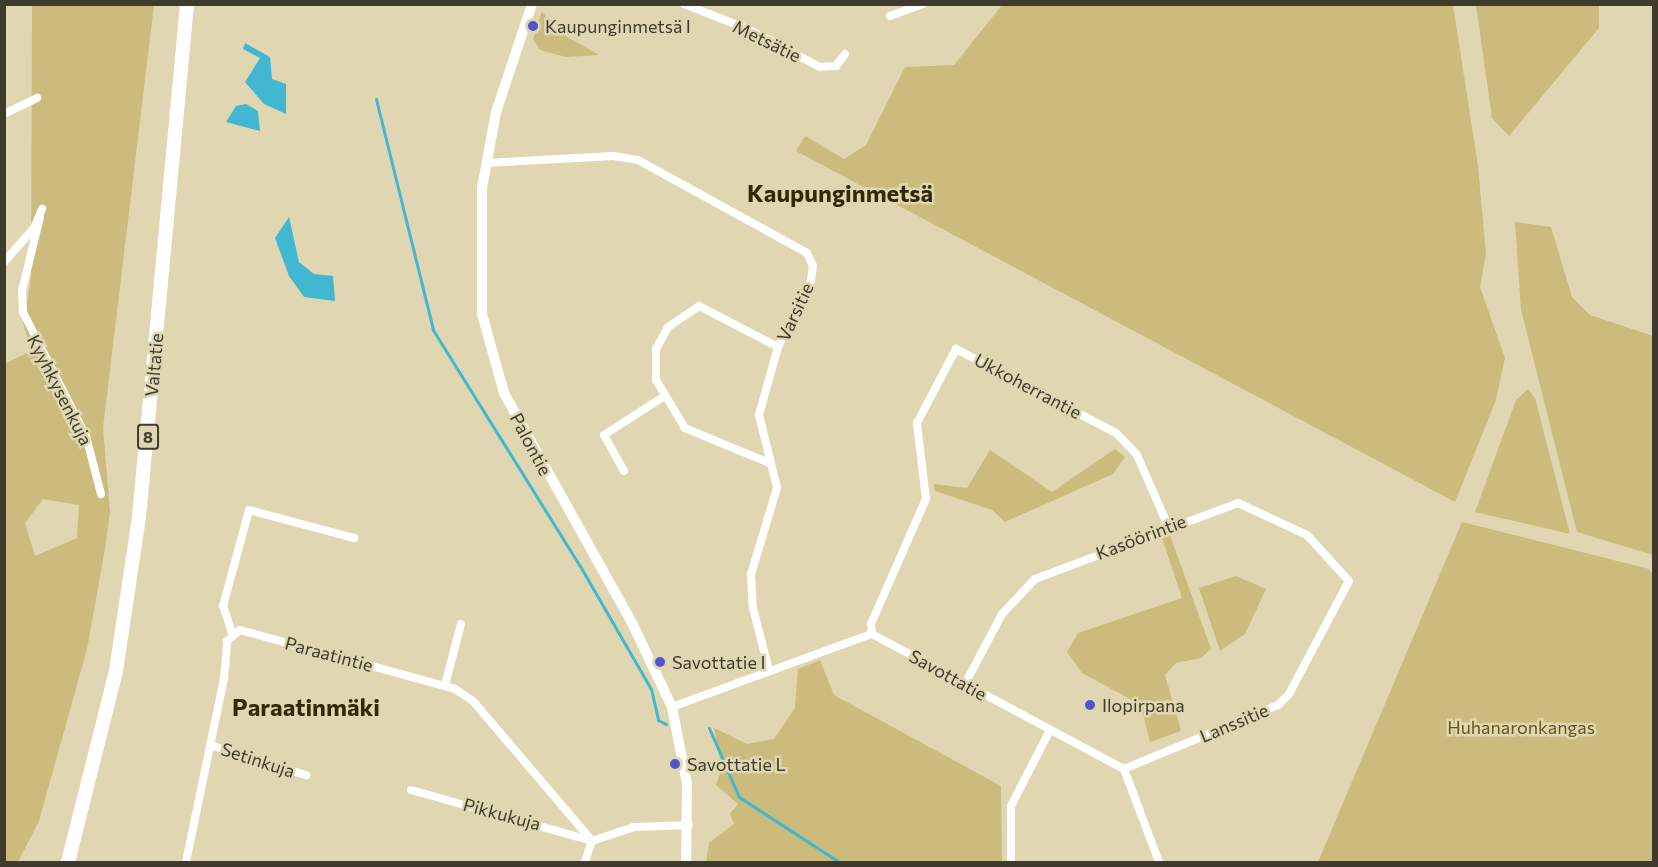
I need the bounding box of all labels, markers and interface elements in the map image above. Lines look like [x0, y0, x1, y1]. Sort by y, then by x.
place label: Kaupunginmetsä I [545, 15, 691, 37]
street label: Metsätie [729, 15, 805, 67]
marker: Kaupunginmetsä I [526, 19, 540, 33]
district label: Kaupunginmetsä [747, 179, 933, 207]
street label: Varsitie [772, 279, 818, 345]
street label: Kyyhkysenkuja [23, 331, 97, 449]
street label: Valtatie [140, 332, 168, 398]
street label: Ukkoherrantie [971, 349, 1085, 423]
street label: Palontie [506, 409, 556, 479]
road number: 8 [136, 424, 160, 450]
street label: Kasöörintie [1093, 510, 1189, 564]
street label: Paraatintie [283, 632, 375, 676]
street label: Savottatie [906, 645, 990, 705]
place label: Savottatie I [672, 651, 765, 673]
marker: Savottatie I [653, 655, 667, 669]
district label: Paraatinmäki [232, 693, 380, 721]
place label: Ilopirpana [1102, 694, 1185, 716]
marker: Ilopirpana [1083, 698, 1097, 712]
street label: Lanssitie [1196, 699, 1272, 747]
park label: Huhanaronkangas [1447, 716, 1595, 738]
street label: Setinkuja [218, 738, 298, 782]
place label: Savottatie L [687, 753, 786, 775]
marker: Savottatie L [668, 757, 682, 771]
street label: Pikkukuja [461, 793, 543, 835]

